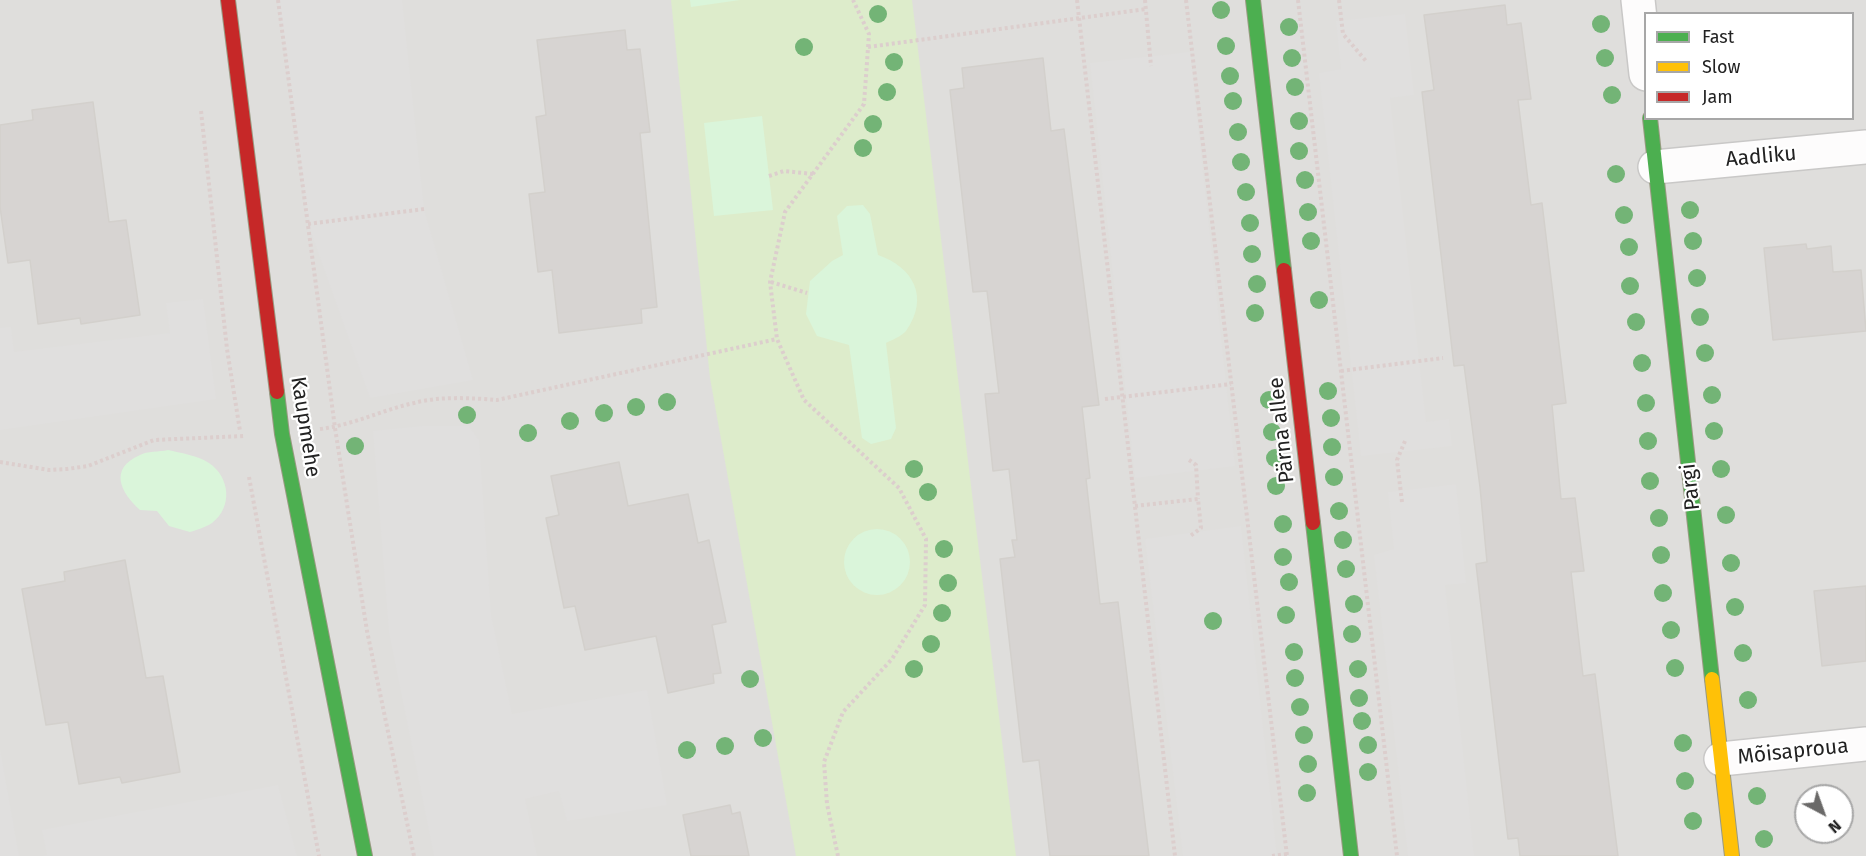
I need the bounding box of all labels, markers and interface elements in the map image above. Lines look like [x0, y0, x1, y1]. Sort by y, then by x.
legend [1644, 12, 1854, 120]
text: Fast [1702, 26, 1734, 48]
text: Slow [1702, 56, 1740, 78]
text: Jam [1702, 86, 1733, 108]
street label: Aadliku [1725, 141, 1797, 173]
street label: Kaupmehe [285, 375, 325, 479]
street label: Pärna allee [1264, 376, 1300, 484]
street label: Pargi [1676, 462, 1706, 512]
street label: Mõisaproua [1736, 734, 1850, 770]
north arrow [1794, 784, 1854, 844]
text: N [1825, 816, 1845, 837]

